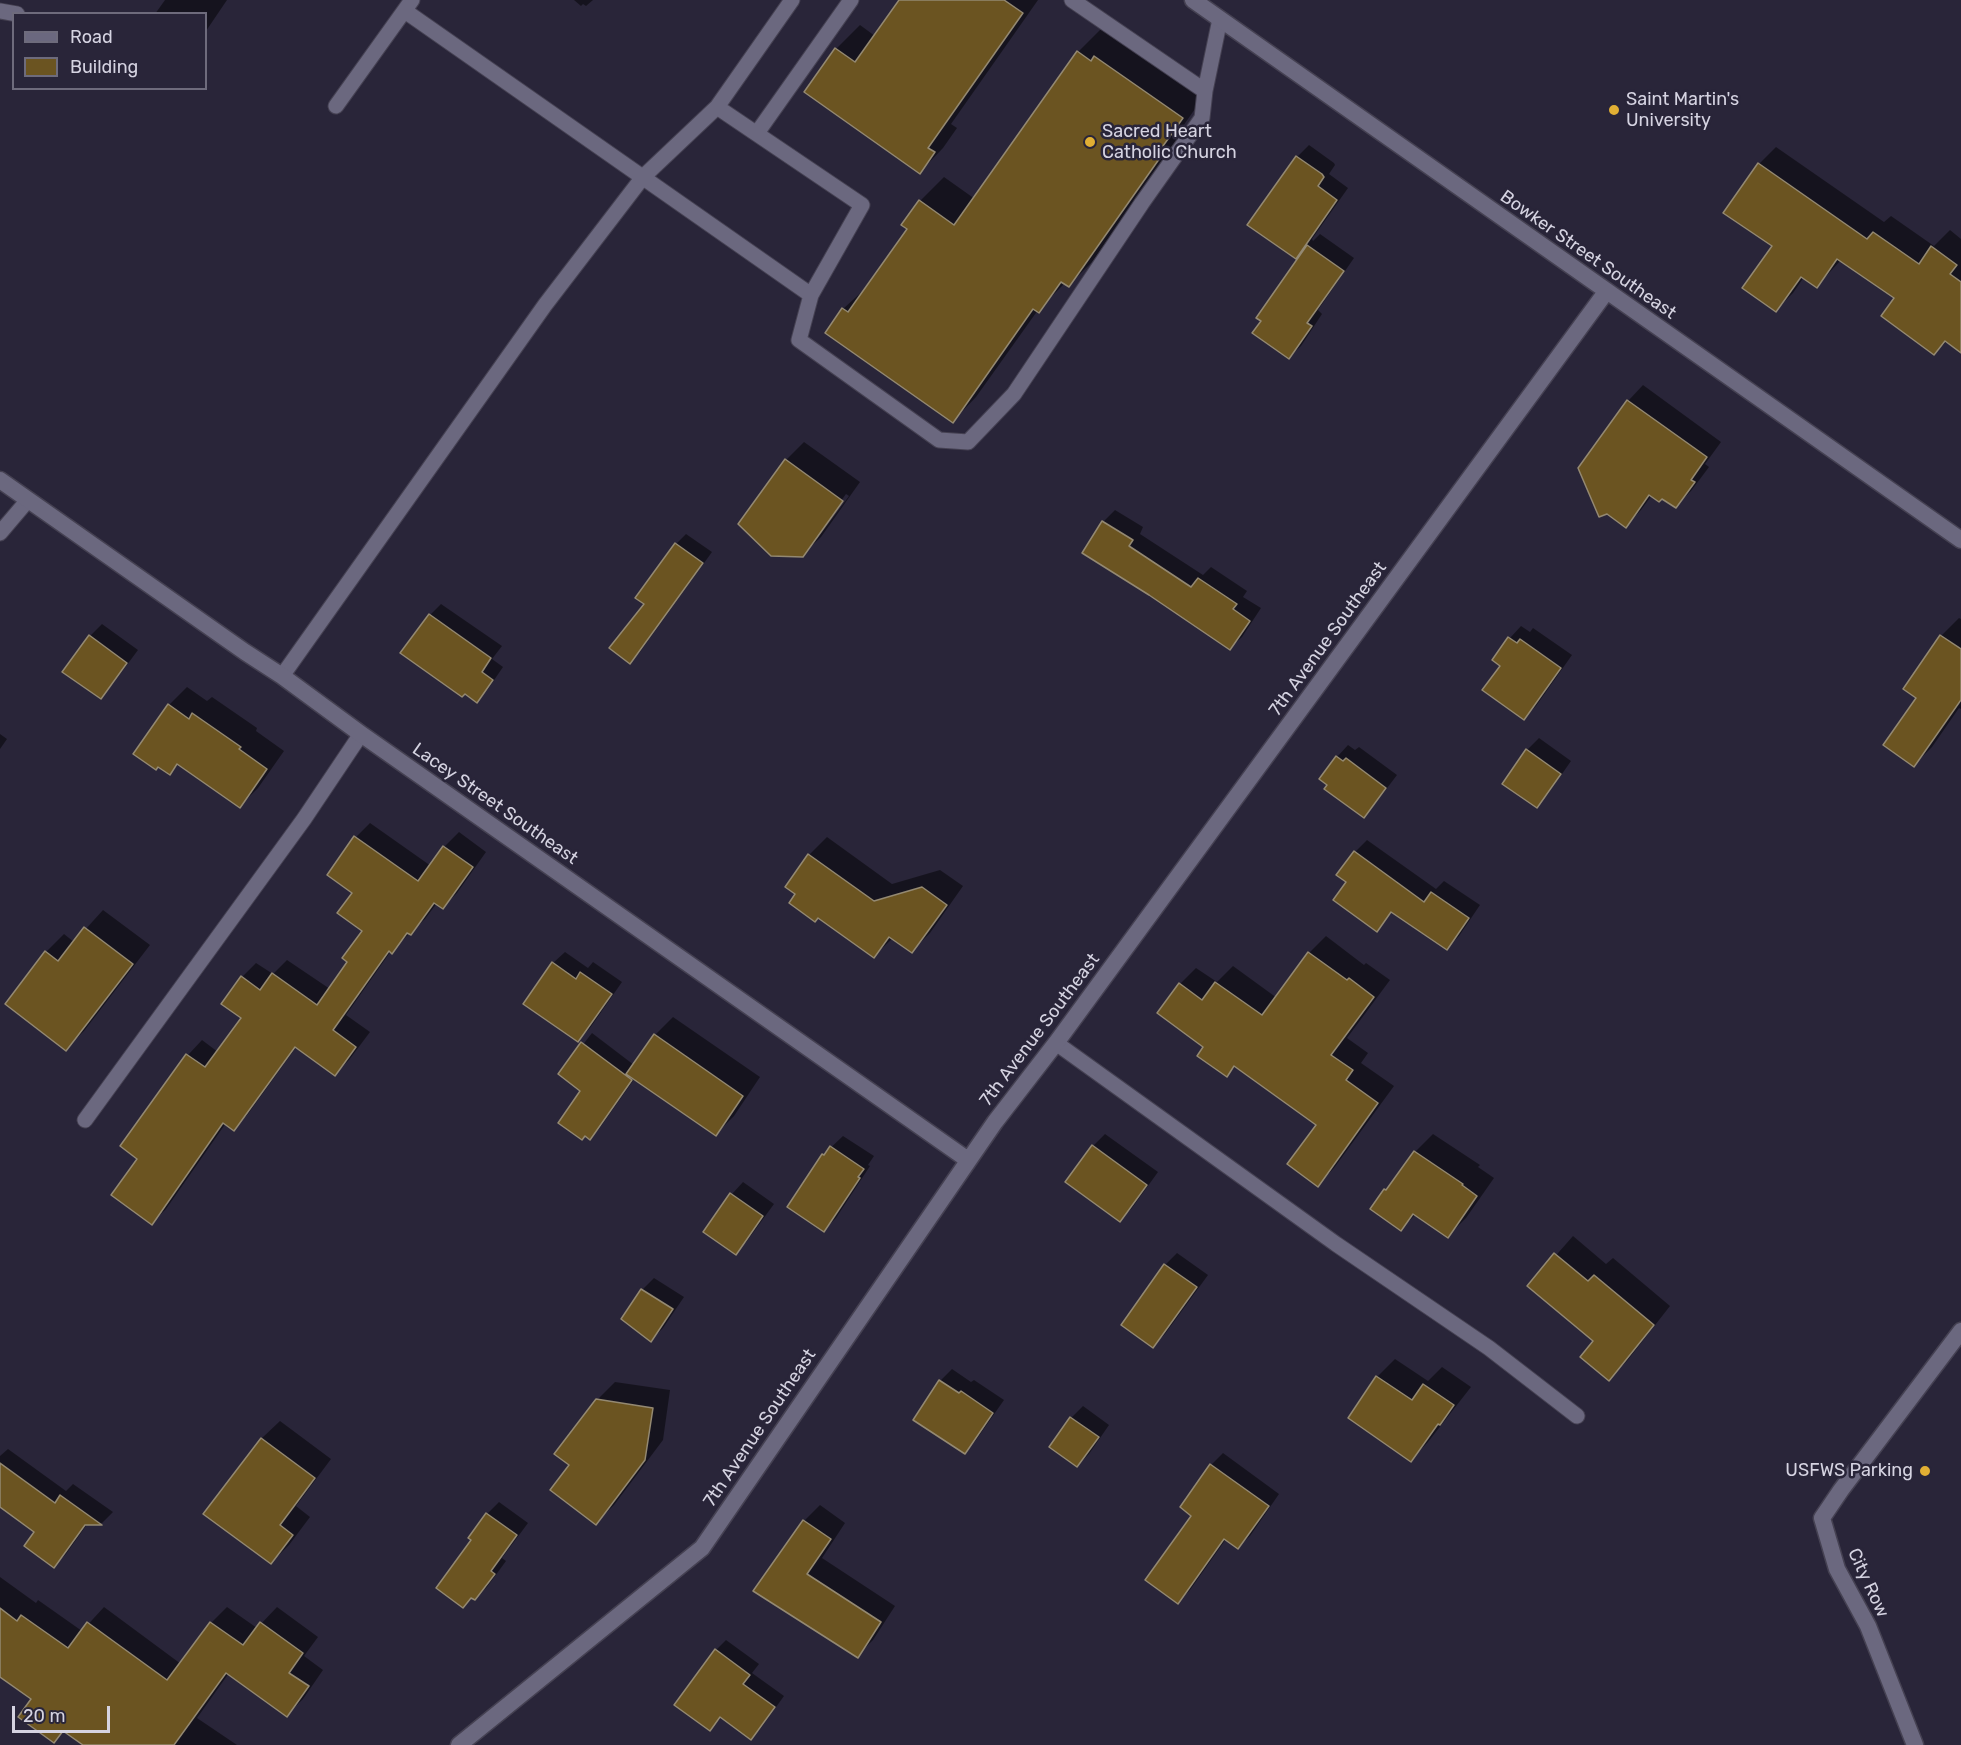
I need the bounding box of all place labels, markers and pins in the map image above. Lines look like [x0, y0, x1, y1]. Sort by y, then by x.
place label: Saint Martin's University [1626, 89, 1739, 132]
marker: Saint Martin's University [1607, 103, 1621, 117]
place label: Sacred Heart Catholic Church [1102, 121, 1237, 164]
marker: Sacred Heart Catholic Church [1083, 135, 1097, 149]
place label: USFWS Parking [1785, 1460, 1913, 1482]
marker: USFWS Parking [1918, 1464, 1932, 1478]

